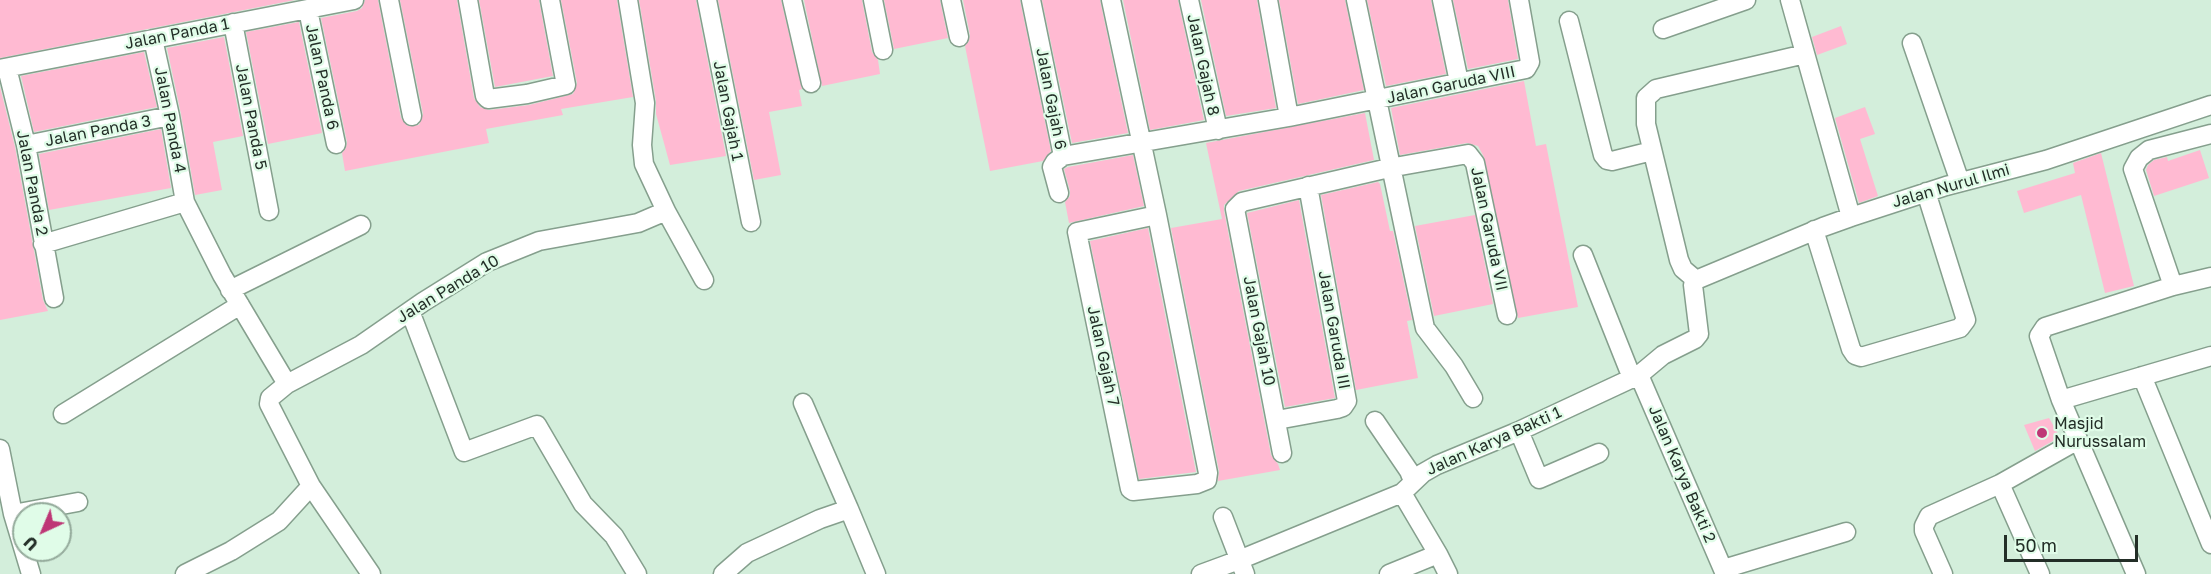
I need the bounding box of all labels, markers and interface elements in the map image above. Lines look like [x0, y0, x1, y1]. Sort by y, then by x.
street label: Jalan Gajah 8 [1183, 13, 1223, 117]
street label: Jalan Panda 1 [123, 14, 231, 54]
street label: Jalan Panda 6 [301, 22, 343, 132]
street label: Jalan Gajah 6 [1032, 47, 1070, 151]
street label: Jalan Gajah 1 [709, 60, 747, 162]
street label: Jalan Garuda VIII [1385, 62, 1517, 108]
street label: Jalan Panda 5 [231, 63, 271, 171]
street label: Jalan Panda 4 [150, 65, 190, 175]
street label: Jalan Panda 3 [43, 111, 153, 151]
street label: Jalan Panda 2 [12, 129, 52, 237]
street label: Jalan Nurul Ilmi [1890, 160, 2012, 212]
street label: Jalan Garuda VII [1467, 165, 1511, 293]
street label: Jalan Panda 10 [393, 251, 503, 327]
street label: Jalan Garuda III [1314, 269, 1354, 391]
street label: Jalan Gajah 10 [1239, 275, 1279, 387]
street label: Jalan Gajah 7 [1083, 304, 1123, 408]
street label: Jalan Karya Bakti 1 [1424, 403, 1564, 479]
street label: Jalan Karya Bakti 2 [1644, 403, 1720, 545]
place label: Masjid Nurussalam [2054, 414, 2146, 452]
marker: Masjid Nurussalam [2035, 426, 2049, 440]
north arrow [12, 502, 72, 562]
scale bar [2007, 523, 2140, 561]
text: U [20, 532, 42, 555]
text: 50 m [2015, 534, 2057, 556]

